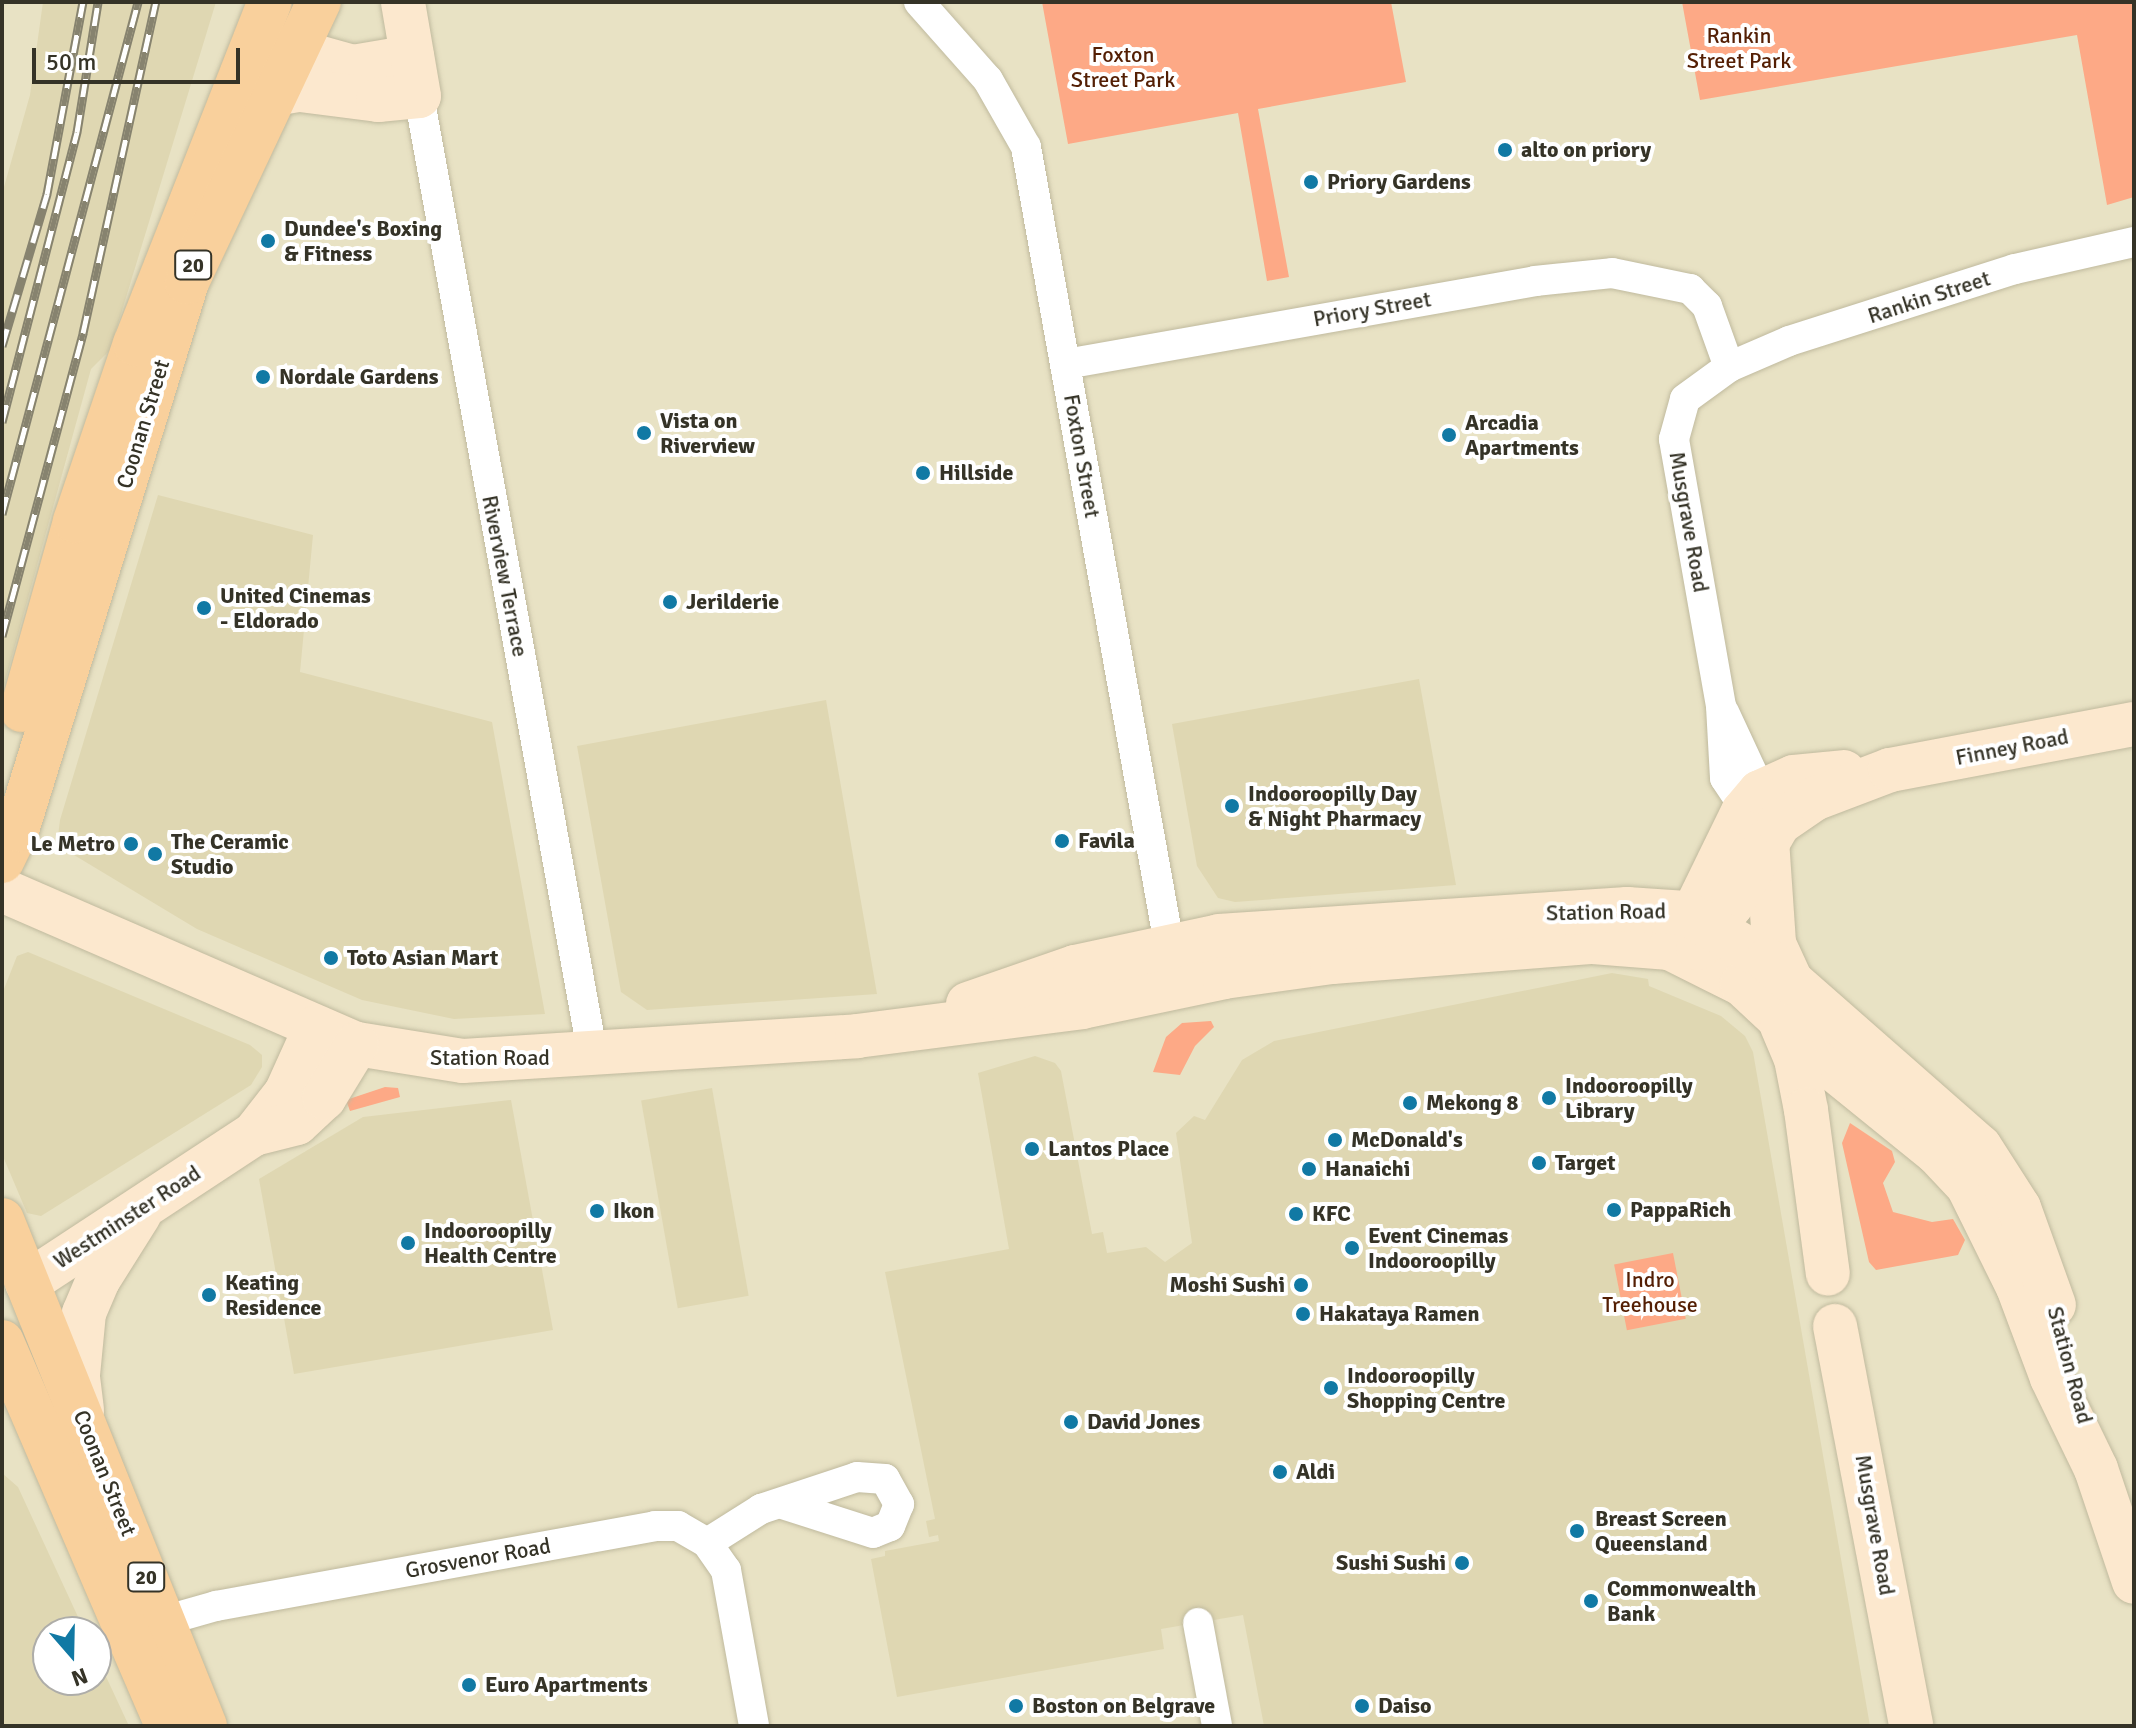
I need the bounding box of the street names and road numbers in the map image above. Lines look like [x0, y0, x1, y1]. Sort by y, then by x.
road number: 20 [173, 249, 213, 281]
street label: Rankin Street [1864, 265, 1994, 329]
street label: Priory Street [1311, 286, 1433, 332]
street label: Coonan Street [111, 356, 175, 492]
street label: Foxton Street [1058, 392, 1106, 520]
street label: Musgrave Road [1664, 450, 1714, 594]
street label: Riverview Terrace [476, 493, 534, 659]
street label: Finney Road [1953, 723, 2071, 771]
street label: Station Road [1546, 898, 1666, 926]
street label: Station Road [430, 1045, 550, 1071]
street label: Westminster Road [49, 1160, 205, 1274]
street label: Station Road [2042, 1304, 2098, 1426]
street label: Coonan Street [68, 1406, 142, 1540]
street label: Musgrave Road [1850, 1453, 1900, 1597]
street label: Grosvenor Road [403, 1532, 553, 1584]
road number: 20 [126, 1561, 166, 1593]

